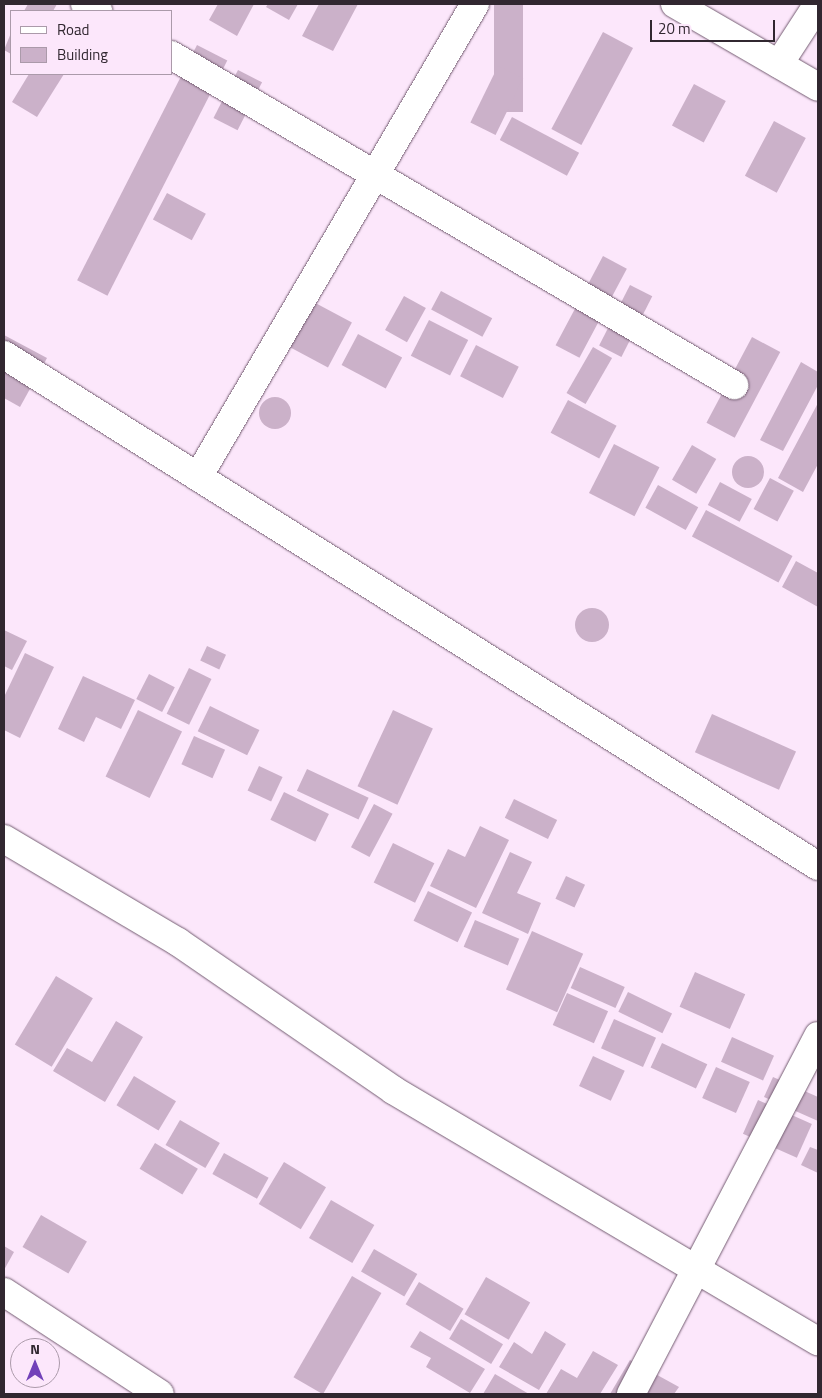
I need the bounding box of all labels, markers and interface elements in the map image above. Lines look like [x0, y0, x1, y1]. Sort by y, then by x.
legend [10, 10, 172, 75]
scale bar [652, 10, 777, 42]
text: 20 m [658, 17, 691, 40]
text: Road [57, 18, 89, 41]
text: Building [57, 43, 108, 66]
north arrow [10, 1338, 60, 1388]
text: N [30, 1338, 40, 1359]

